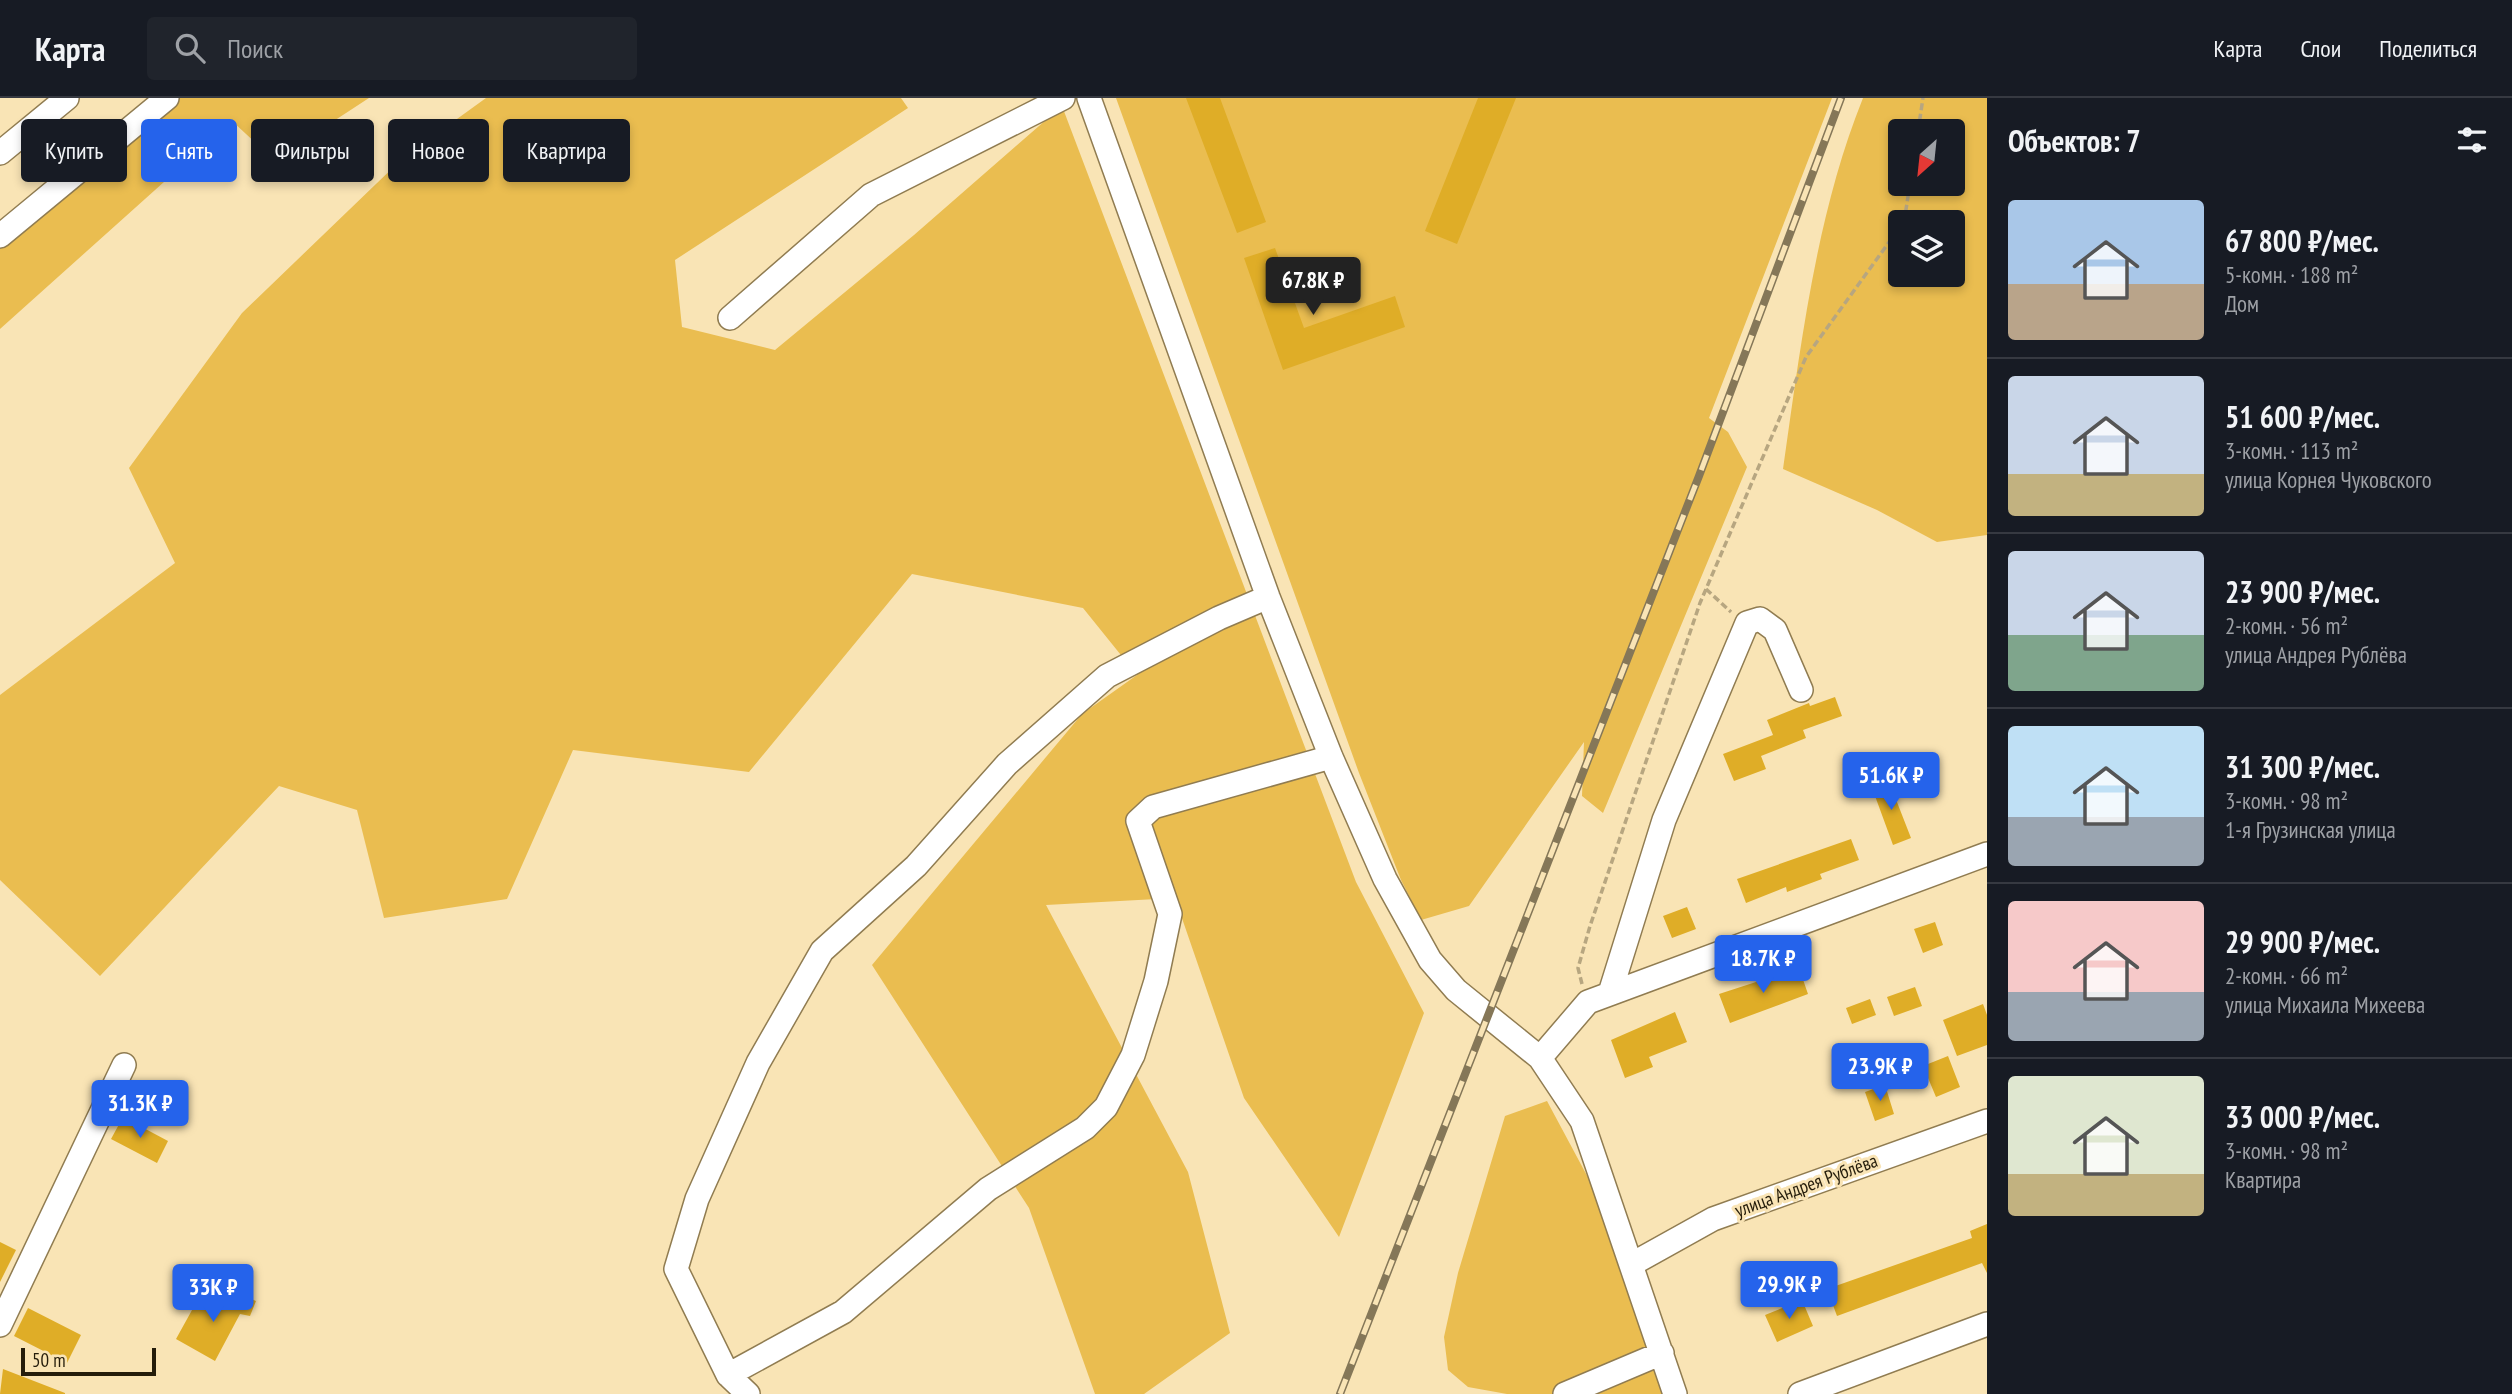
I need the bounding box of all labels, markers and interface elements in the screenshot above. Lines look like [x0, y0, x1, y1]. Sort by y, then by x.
search box [147, 17, 637, 80]
text: Карта [35, 27, 105, 70]
icon: search [171, 29, 209, 67]
text: Поиск [227, 32, 283, 65]
text: Карта [2214, 33, 2262, 64]
text: Слои [2300, 33, 2341, 64]
text: Поделиться [2379, 33, 2477, 64]
chip: Купить [21, 119, 127, 182]
chip: Снять [141, 119, 237, 182]
chip: Фильтры [251, 119, 374, 182]
chip: Новое [388, 119, 489, 182]
chip: Квартира [503, 119, 630, 182]
north arrow [1888, 119, 1965, 196]
map controls [1888, 119, 1965, 287]
text: Объектов: 7 [2008, 121, 2141, 160]
icon: filters [2453, 121, 2491, 159]
button: layers [1888, 210, 1965, 287]
text: 67 800 ₽/мес. [2225, 221, 2379, 260]
icon: home [2064, 228, 2148, 312]
pin: 67.8K ₽ [1248, 258, 1378, 317]
text: 5-комн. · 188 m² [2225, 260, 2358, 289]
text: 67.8K ₽ [1282, 265, 1344, 294]
text: Дом [2225, 289, 2259, 318]
text: 51 600 ₽/мес. [2225, 397, 2380, 436]
icon: home [2064, 404, 2148, 488]
text: 3-комн. · 113 m² [2225, 436, 2358, 465]
text: улица Корнея Чуковского [2225, 465, 2432, 494]
text: 23 900 ₽/мес. [2225, 572, 2380, 611]
icon: home [2064, 579, 2148, 663]
text: 2-комн. · 56 m² [2225, 611, 2348, 640]
text: улица Андрея Рублёва [2225, 640, 2407, 669]
text: 31 300 ₽/мес. [2225, 747, 2380, 786]
pin: 51.6K ₽ [1826, 752, 1956, 812]
icon: home [2064, 754, 2148, 838]
text: 51.6K ₽ [1859, 760, 1923, 789]
text: 3-комн. · 98 m² [2225, 786, 2348, 815]
text: 1-я Грузинская улица [2225, 815, 2396, 844]
text: 29 900 ₽/мес. [2225, 922, 2380, 961]
icon: home [2064, 929, 2148, 1013]
pin: 18.7K ₽ [1698, 936, 1828, 995]
text: 18.7K ₽ [1731, 943, 1795, 972]
text: 2-комн. · 66 m² [2225, 961, 2348, 990]
text: улица Михаила Михеева [2225, 990, 2425, 1019]
pin: 23.9K ₽ [1815, 1044, 1945, 1103]
text: 23.9K ₽ [1848, 1051, 1912, 1080]
pin: 31.3K ₽ [75, 1080, 205, 1140]
text: 31.3K ₽ [108, 1088, 172, 1117]
text: 33 000 ₽/мес. [2225, 1097, 2380, 1136]
icon: home [2064, 1104, 2148, 1188]
text: 3-комн. · 98 m² [2225, 1136, 2348, 1165]
street label: улица Андрея Рублёва [1731, 1148, 1881, 1222]
text: Квартира [2225, 1165, 2301, 1194]
pin: 29.9K ₽ [1724, 1262, 1854, 1321]
pin: 33K ₽ [164, 1264, 262, 1324]
text: 29.9K ₽ [1757, 1269, 1821, 1298]
text: 33K ₽ [188, 1272, 238, 1301]
scale bar [21, 1345, 156, 1377]
text: 50 m [32, 1348, 66, 1372]

